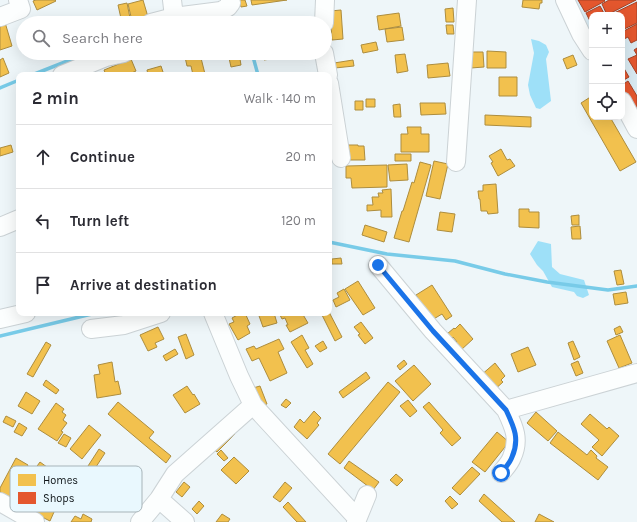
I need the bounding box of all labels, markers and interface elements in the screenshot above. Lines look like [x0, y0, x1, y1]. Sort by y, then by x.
map controls [589, 12, 625, 120]
button: + [589, 12, 625, 48]
search box [16, 16, 332, 60]
icon: search [30, 27, 52, 49]
text: Search here [62, 29, 143, 47]
button: − [589, 48, 625, 84]
button: locate [589, 84, 625, 120]
text: 2 min [32, 88, 79, 108]
text: Walk · 140 m [244, 91, 316, 106]
icon: ahead [32, 146, 54, 168]
text: Continue [70, 148, 135, 166]
text: 20 m [286, 149, 316, 164]
icon: left [32, 210, 54, 232]
text: Turn left [70, 212, 129, 230]
text: 120 m [281, 213, 316, 228]
route end [369, 256, 387, 274]
icon: arrive [32, 274, 54, 296]
text: Arrive at destination [70, 276, 217, 294]
route start [492, 464, 510, 482]
legend [10, 466, 142, 512]
text: Homes [43, 474, 78, 487]
text: Shops [43, 492, 75, 505]

